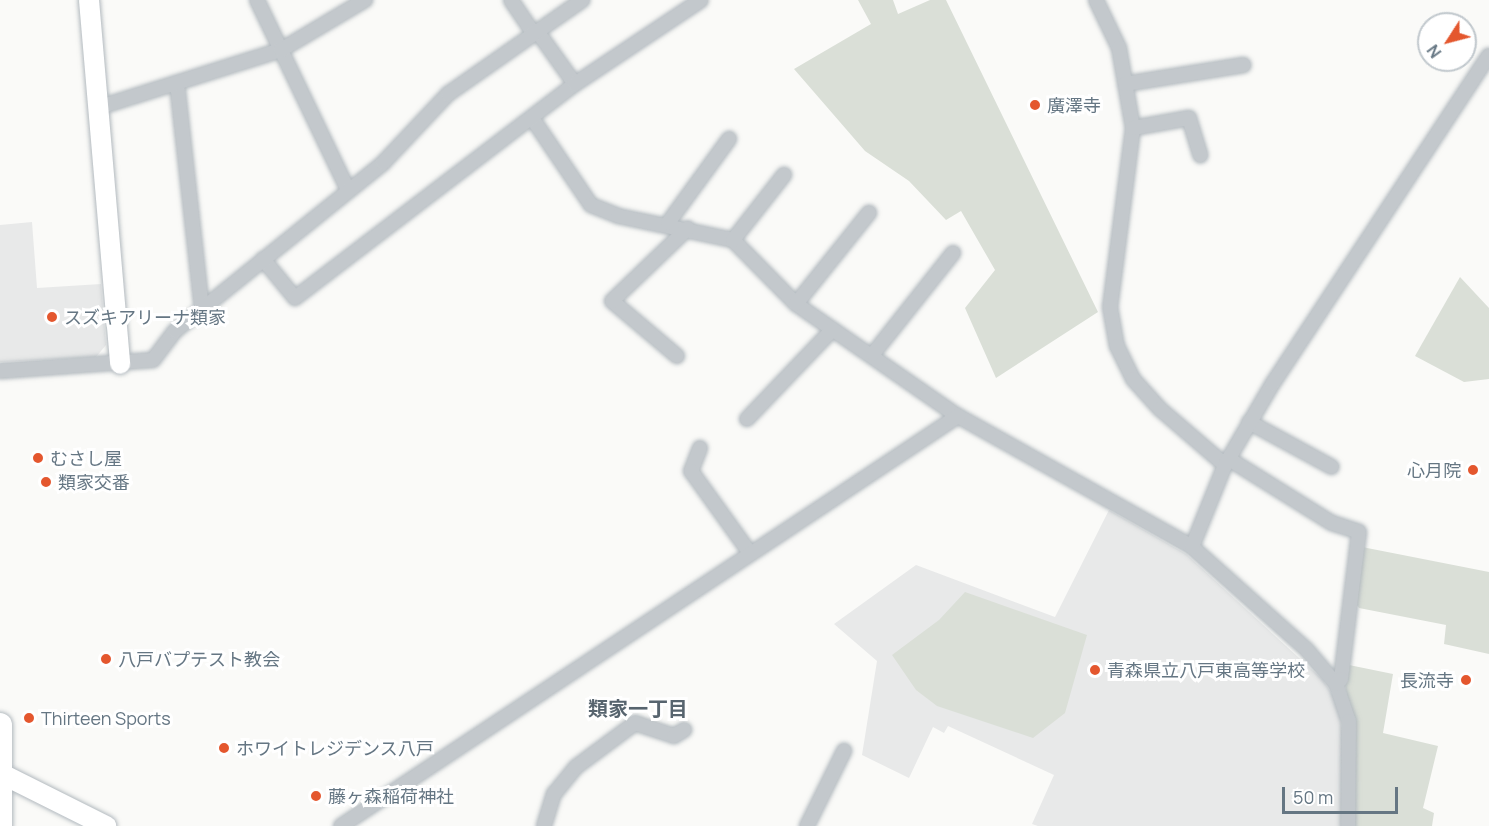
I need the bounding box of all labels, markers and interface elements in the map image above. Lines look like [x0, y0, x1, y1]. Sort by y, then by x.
north arrow [1417, 12, 1477, 72]
text: N [1422, 40, 1446, 63]
place label: 廣澤寺 [1047, 94, 1101, 116]
marker: 廣澤寺 [1028, 98, 1042, 112]
place label: スズキアリーナ類家 [64, 306, 226, 328]
marker: スズキアリーナ類家 [45, 310, 59, 324]
place label: むさし屋 [50, 447, 122, 469]
marker: むさし屋 [31, 451, 45, 465]
place label: 心月院 [1407, 459, 1461, 481]
marker: 心月院 [1466, 463, 1480, 477]
place label: 類家交番 [58, 471, 130, 493]
marker: 類家交番 [39, 475, 53, 489]
place label: 八戸バプテスト教会 [118, 648, 280, 670]
marker: 八戸バプテスト教会 [99, 652, 113, 666]
place label: 青森県立八戸東高等学校 [1107, 659, 1305, 681]
marker: 青森県立八戸東高等学校 [1088, 663, 1102, 677]
place label: 長流寺 [1400, 669, 1454, 691]
marker: 長流寺 [1459, 673, 1473, 687]
district label: 類家一丁目 [588, 696, 688, 720]
place label: Thirteen Sports [41, 707, 171, 729]
marker: Thirteen Sports [22, 711, 36, 725]
place label: ホワイトレジデンス八戸 [236, 737, 434, 759]
marker: ホワイトレジデンス八戸 [217, 741, 231, 755]
scale bar [1285, 775, 1400, 813]
place label: 藤ヶ森稲荷神社 [328, 785, 454, 807]
text: 50 m [1293, 785, 1333, 809]
marker: 藤ヶ森稲荷神社 [309, 789, 323, 803]

